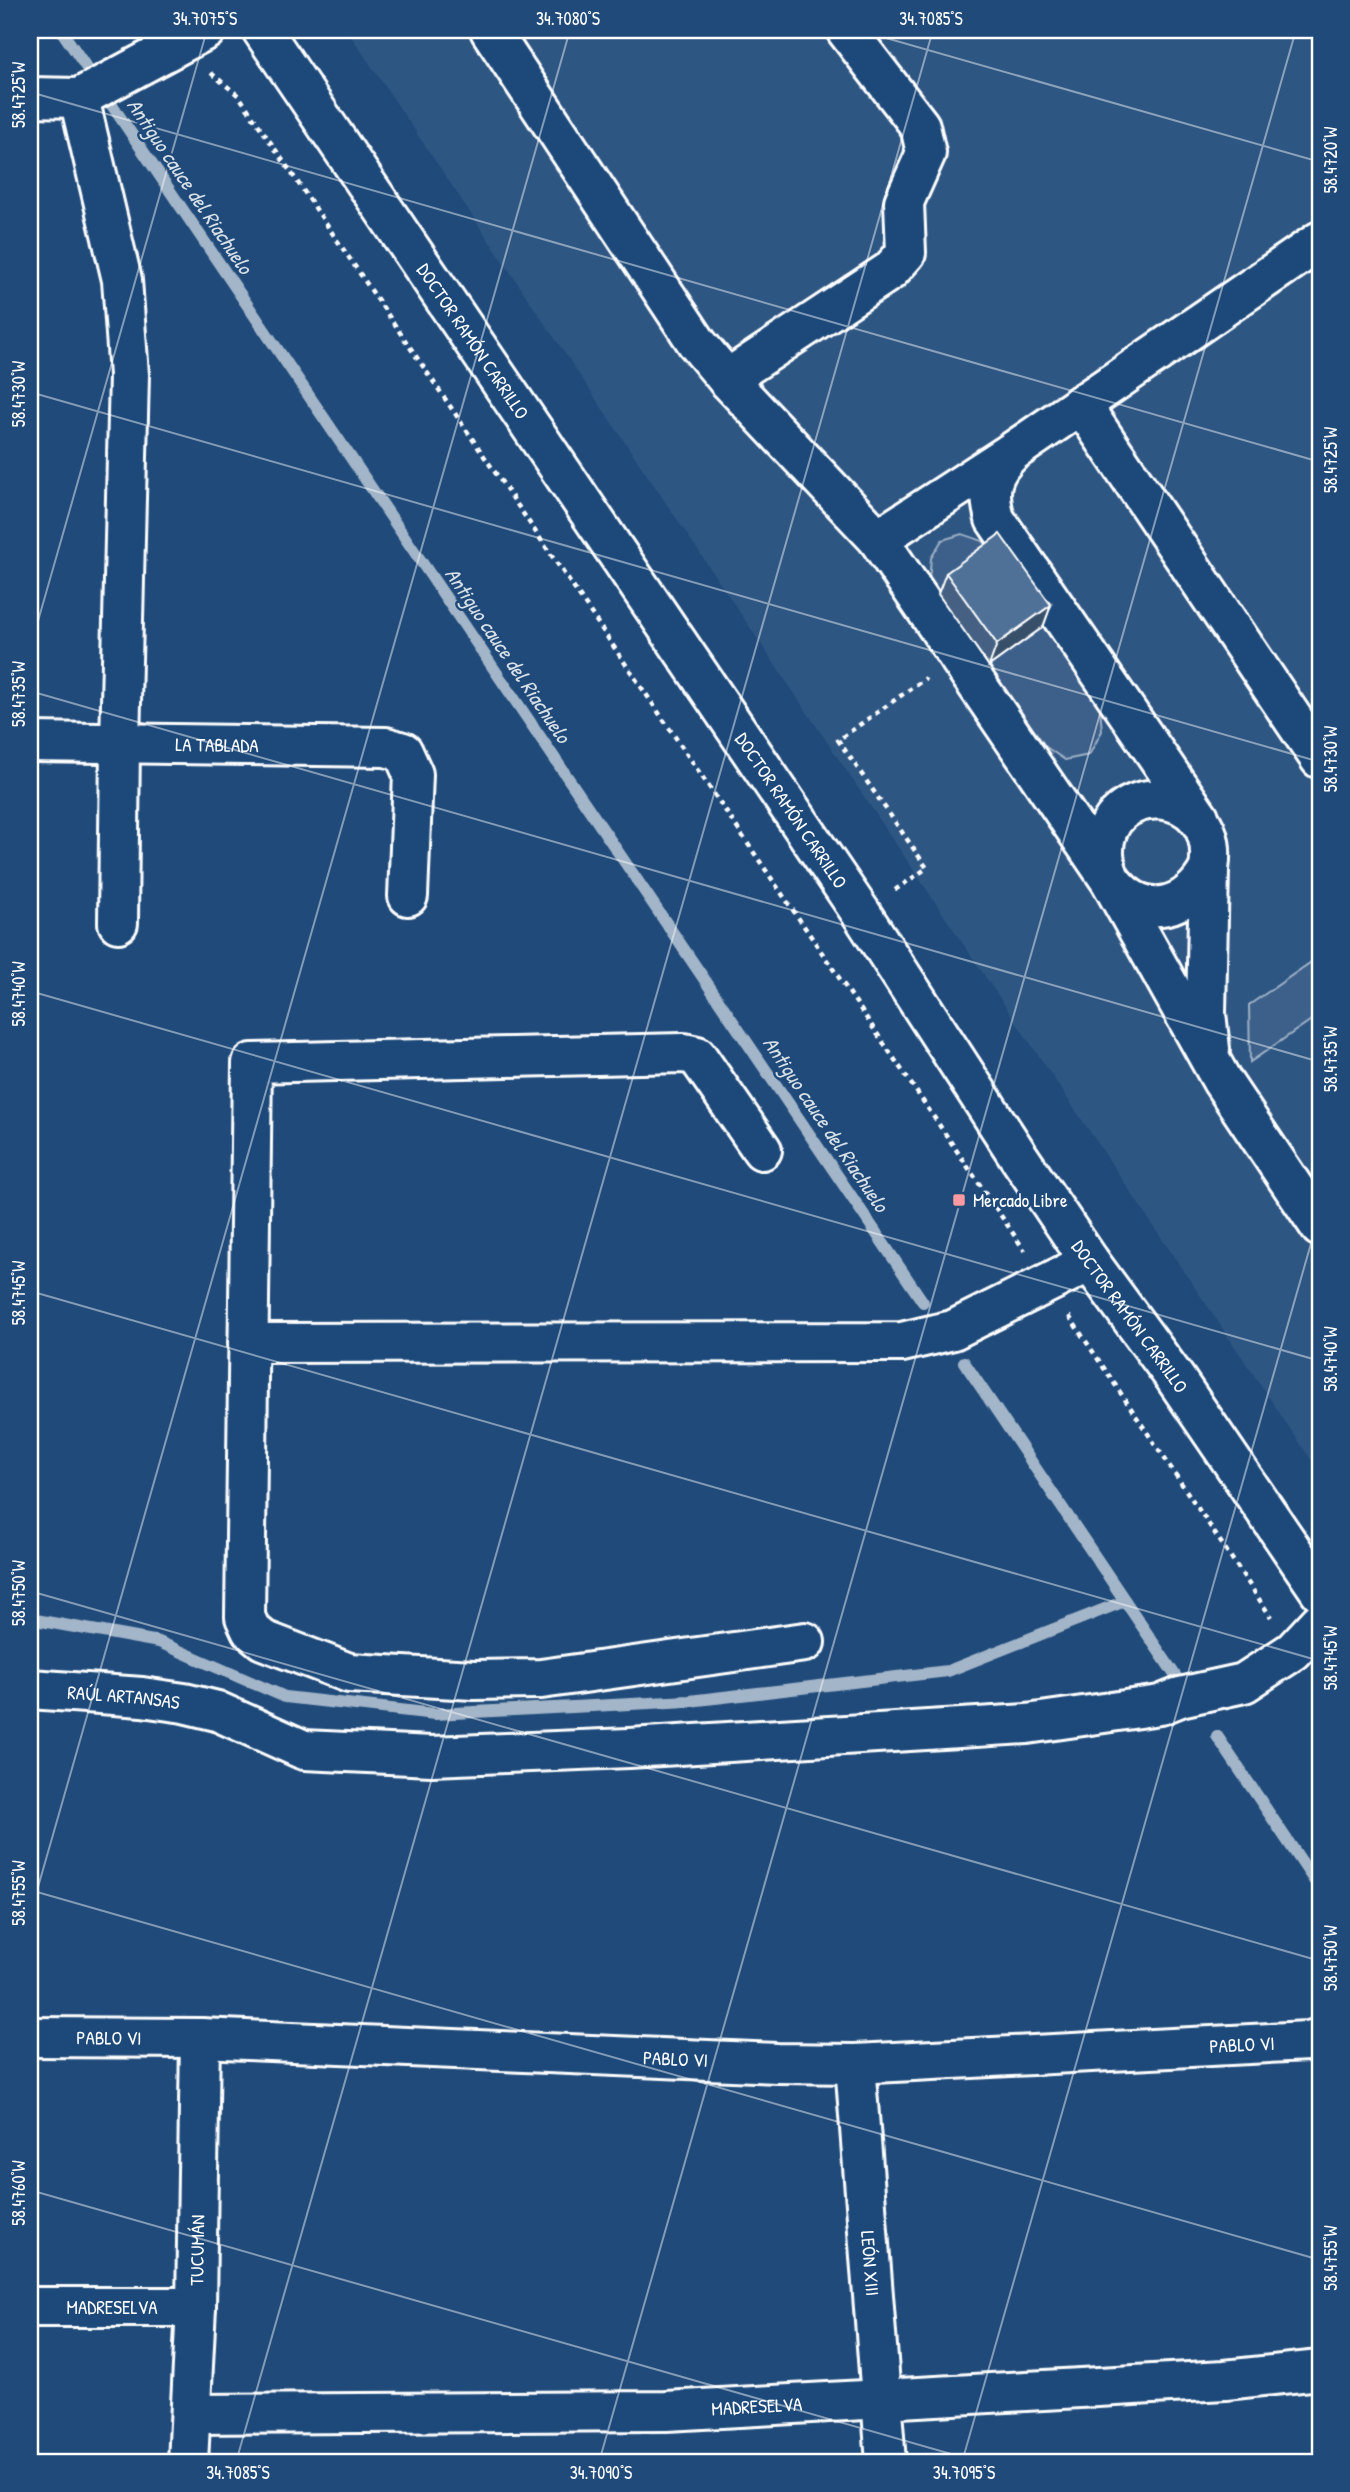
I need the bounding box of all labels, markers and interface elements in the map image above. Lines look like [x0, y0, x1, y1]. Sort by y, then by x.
text: 34.7075°S [173, 6, 237, 31]
text: 34.7080°S [536, 6, 600, 31]
text: 34.7085°S [899, 6, 963, 31]
text: 58.4725°W [6, 62, 31, 128]
water label: Antiguo cauce del Riachuelo [120, 92, 260, 281]
text: 58.4720°W [1318, 127, 1343, 193]
street label: DOCTOR RAMÓN CARRILLO [411, 258, 535, 424]
text: 58.4730°W [6, 361, 31, 427]
text: 58.4725°W [1318, 427, 1343, 493]
water label: Antiguo cauce del Riachuelo [438, 561, 578, 750]
text: 58.4735°W [6, 661, 31, 727]
text: 58.4730°W [1318, 726, 1343, 792]
street label: DOCTOR RAMÓN CARRILLO [729, 727, 854, 893]
street label: LA TABLADA [175, 731, 259, 758]
text: 58.4740°W [6, 962, 31, 1027]
text: 58.4735°W [1318, 1026, 1343, 1092]
water label: Antiguo cauce del Riachuelo [756, 1030, 896, 1219]
place label: Mercado Libre [973, 1187, 1068, 1213]
marker: Mercado Libre [951, 1192, 967, 1208]
street label: DOCTOR RAMÓN CARRILLO [1066, 1235, 1194, 1398]
text: 58.4745°W [6, 1261, 31, 1325]
text: 58.4740°W [1318, 1327, 1343, 1392]
text: 58.4750°W [6, 1560, 31, 1626]
text: 58.4745°W [1318, 1626, 1343, 1690]
street label: RAÚL ARTANSAS [67, 1679, 182, 1715]
text: 58.4755°W [6, 1860, 31, 1926]
text: 58.4750°W [1318, 1925, 1343, 1991]
street label: PABLO VI [76, 2024, 142, 2051]
street label: PABLO VI [1209, 2030, 1275, 2059]
street label: PABLO VI [642, 2044, 709, 2073]
text: 58.4760°W [6, 2160, 31, 2226]
street label: TUCUMÁN [183, 2215, 210, 2286]
text: 58.4755°W [1318, 2225, 1343, 2291]
street label: LEÓN XIII [855, 2230, 886, 2297]
street label: MADRESELVA [67, 2294, 157, 2320]
street label: MADRESELVA [711, 2390, 803, 2421]
text: 34.7085°S [206, 2460, 270, 2485]
text: 34.7090°S [570, 2460, 632, 2485]
text: 34.7095°S [933, 2460, 995, 2485]

